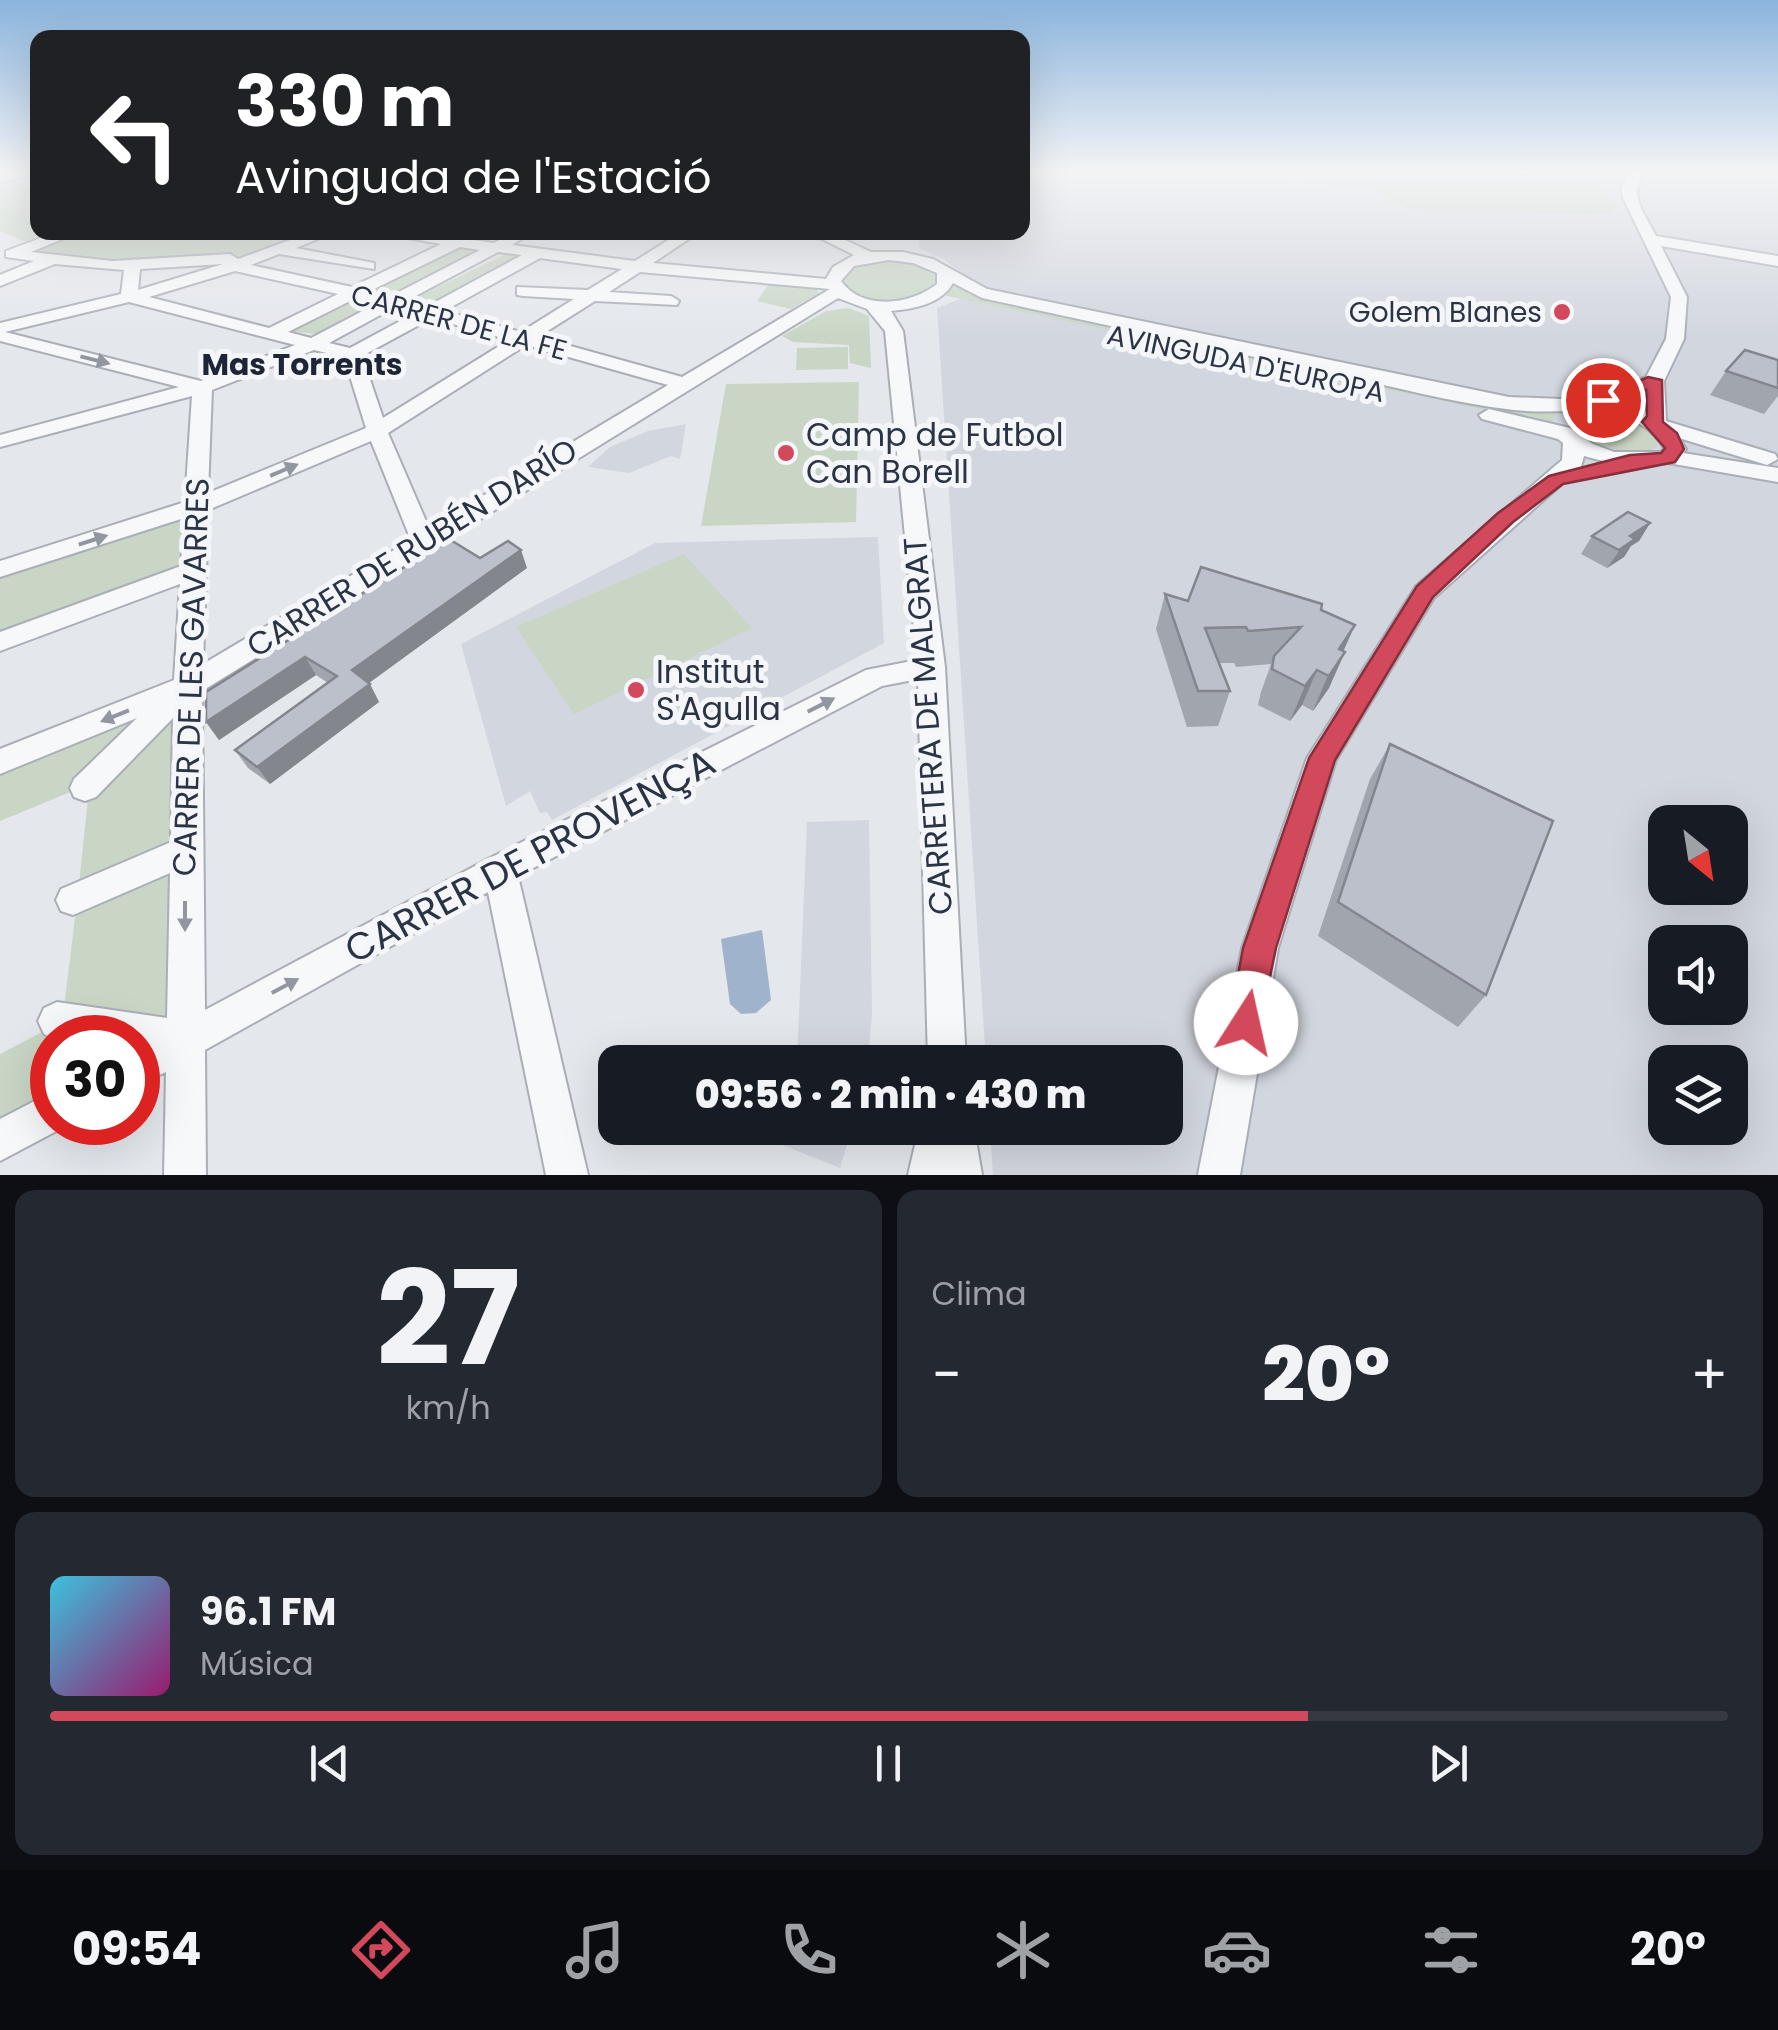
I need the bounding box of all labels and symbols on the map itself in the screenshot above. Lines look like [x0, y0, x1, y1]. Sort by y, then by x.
street label: CARRER DE LA FE [347, 275, 571, 370]
place label: Golem Blanes [1349, 293, 1542, 332]
marker: Golem Blanes [1551, 301, 1573, 323]
street label: AVINGUDA D'EUROPA [1104, 315, 1388, 412]
district label: Mas Torrents [201, 343, 403, 386]
one-way arrow [79, 352, 110, 368]
pin [1561, 358, 1646, 443]
place label: Camp de Futbol Can Borell [806, 412, 1064, 494]
street label: CARRER DE RUBÉN DARÍO [238, 427, 586, 668]
marker: Camp de Futbol Can Borell [775, 442, 797, 464]
one-way arrow [269, 462, 299, 478]
street label: CARRER DE LES GAVARRES [161, 477, 220, 877]
one-way arrow [78, 531, 108, 546]
street label: CARRETERA DE MALGRAT [892, 536, 963, 916]
place label: Institut S'Agulla [656, 649, 781, 731]
marker: Institut S'Agulla [625, 679, 647, 701]
one-way arrow [806, 697, 835, 714]
one-way arrow [100, 708, 130, 724]
street label: CARRER DE PROVENÇA [335, 735, 724, 976]
north arrow [1648, 805, 1748, 905]
one-way arrow [177, 901, 193, 933]
position arrow [1194, 971, 1298, 1075]
one-way arrow [270, 978, 299, 995]
speed limit sign: 30 [30, 1015, 160, 1145]

